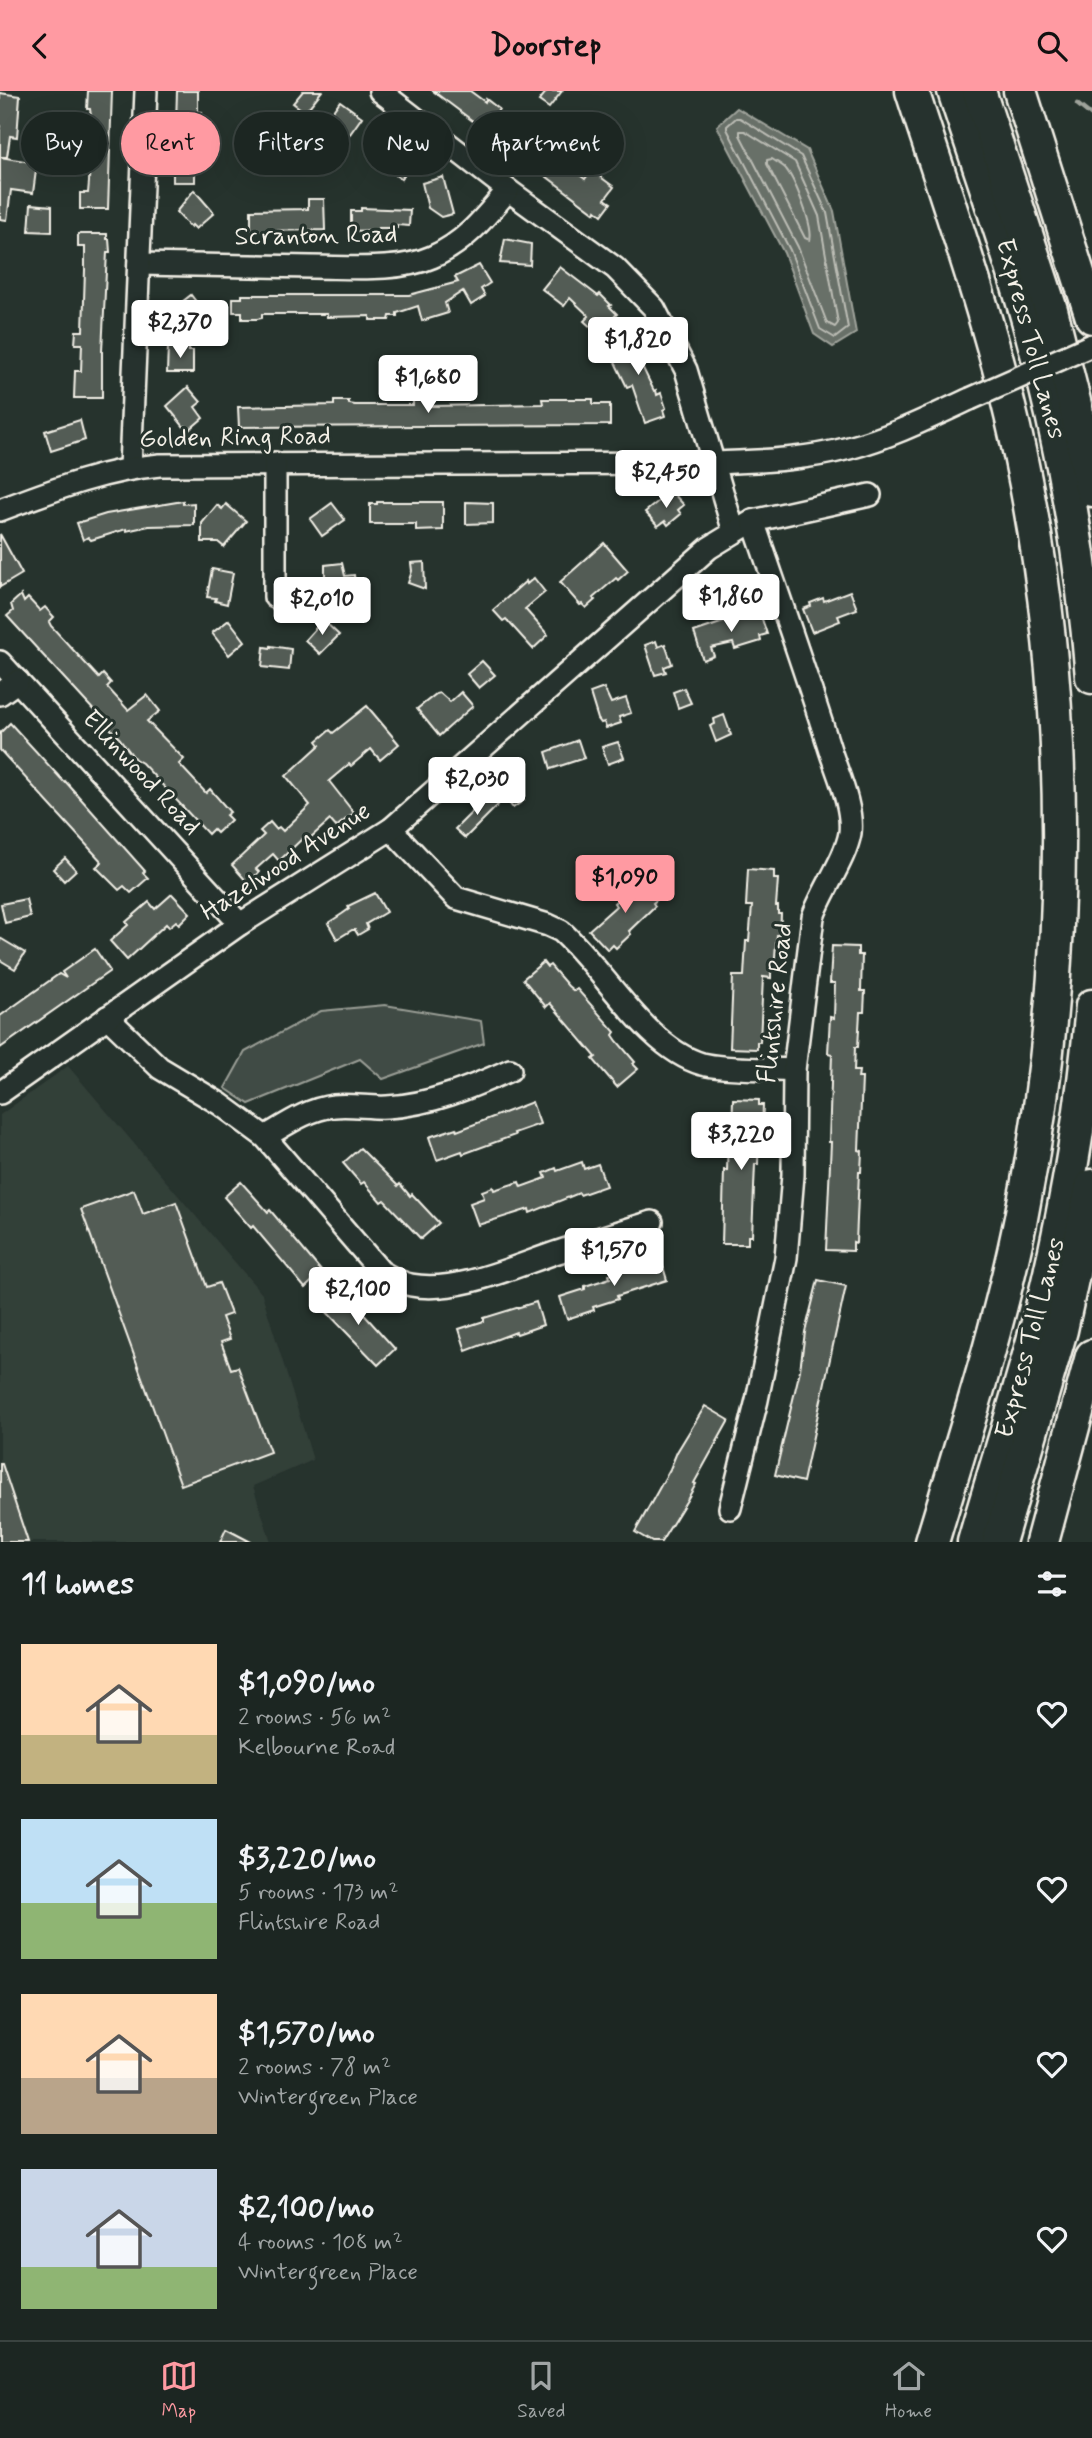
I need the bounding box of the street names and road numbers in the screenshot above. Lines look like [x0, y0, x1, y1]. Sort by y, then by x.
street label: Scranton Road [234, 218, 398, 254]
street label: Express Toll Lanes [987, 235, 1073, 443]
street label: Golden Ring Road [139, 419, 331, 457]
street label: Ellinwood Road [74, 703, 208, 843]
street label: Hazelwood Avenue [195, 794, 377, 930]
street label: Flintshire Road [751, 921, 801, 1085]
street label: Express Toll Lanes [988, 1234, 1074, 1442]

